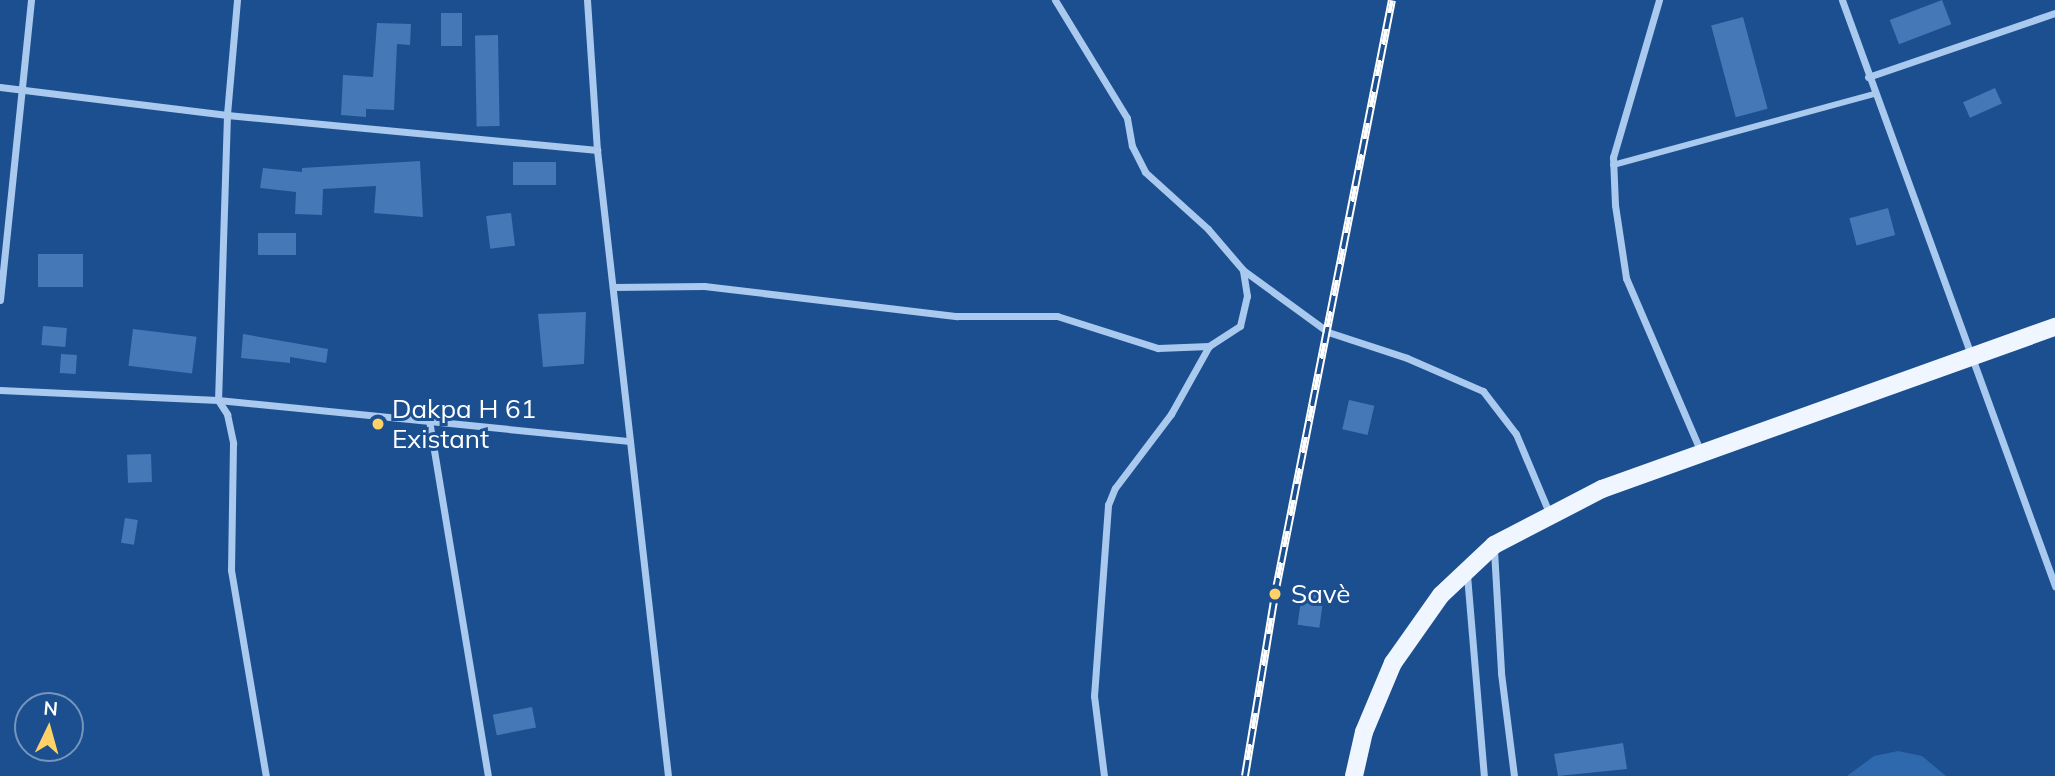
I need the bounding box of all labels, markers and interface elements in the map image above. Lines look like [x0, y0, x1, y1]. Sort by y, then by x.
place label: Dakpa H 61 Existant [392, 393, 536, 454]
marker: Dakpa H 61 Existant [370, 416, 386, 432]
place label: Savè [1291, 578, 1350, 610]
marker: Savè [1265, 584, 1285, 604]
north arrow [14, 692, 84, 762]
text: N [42, 695, 59, 721]

